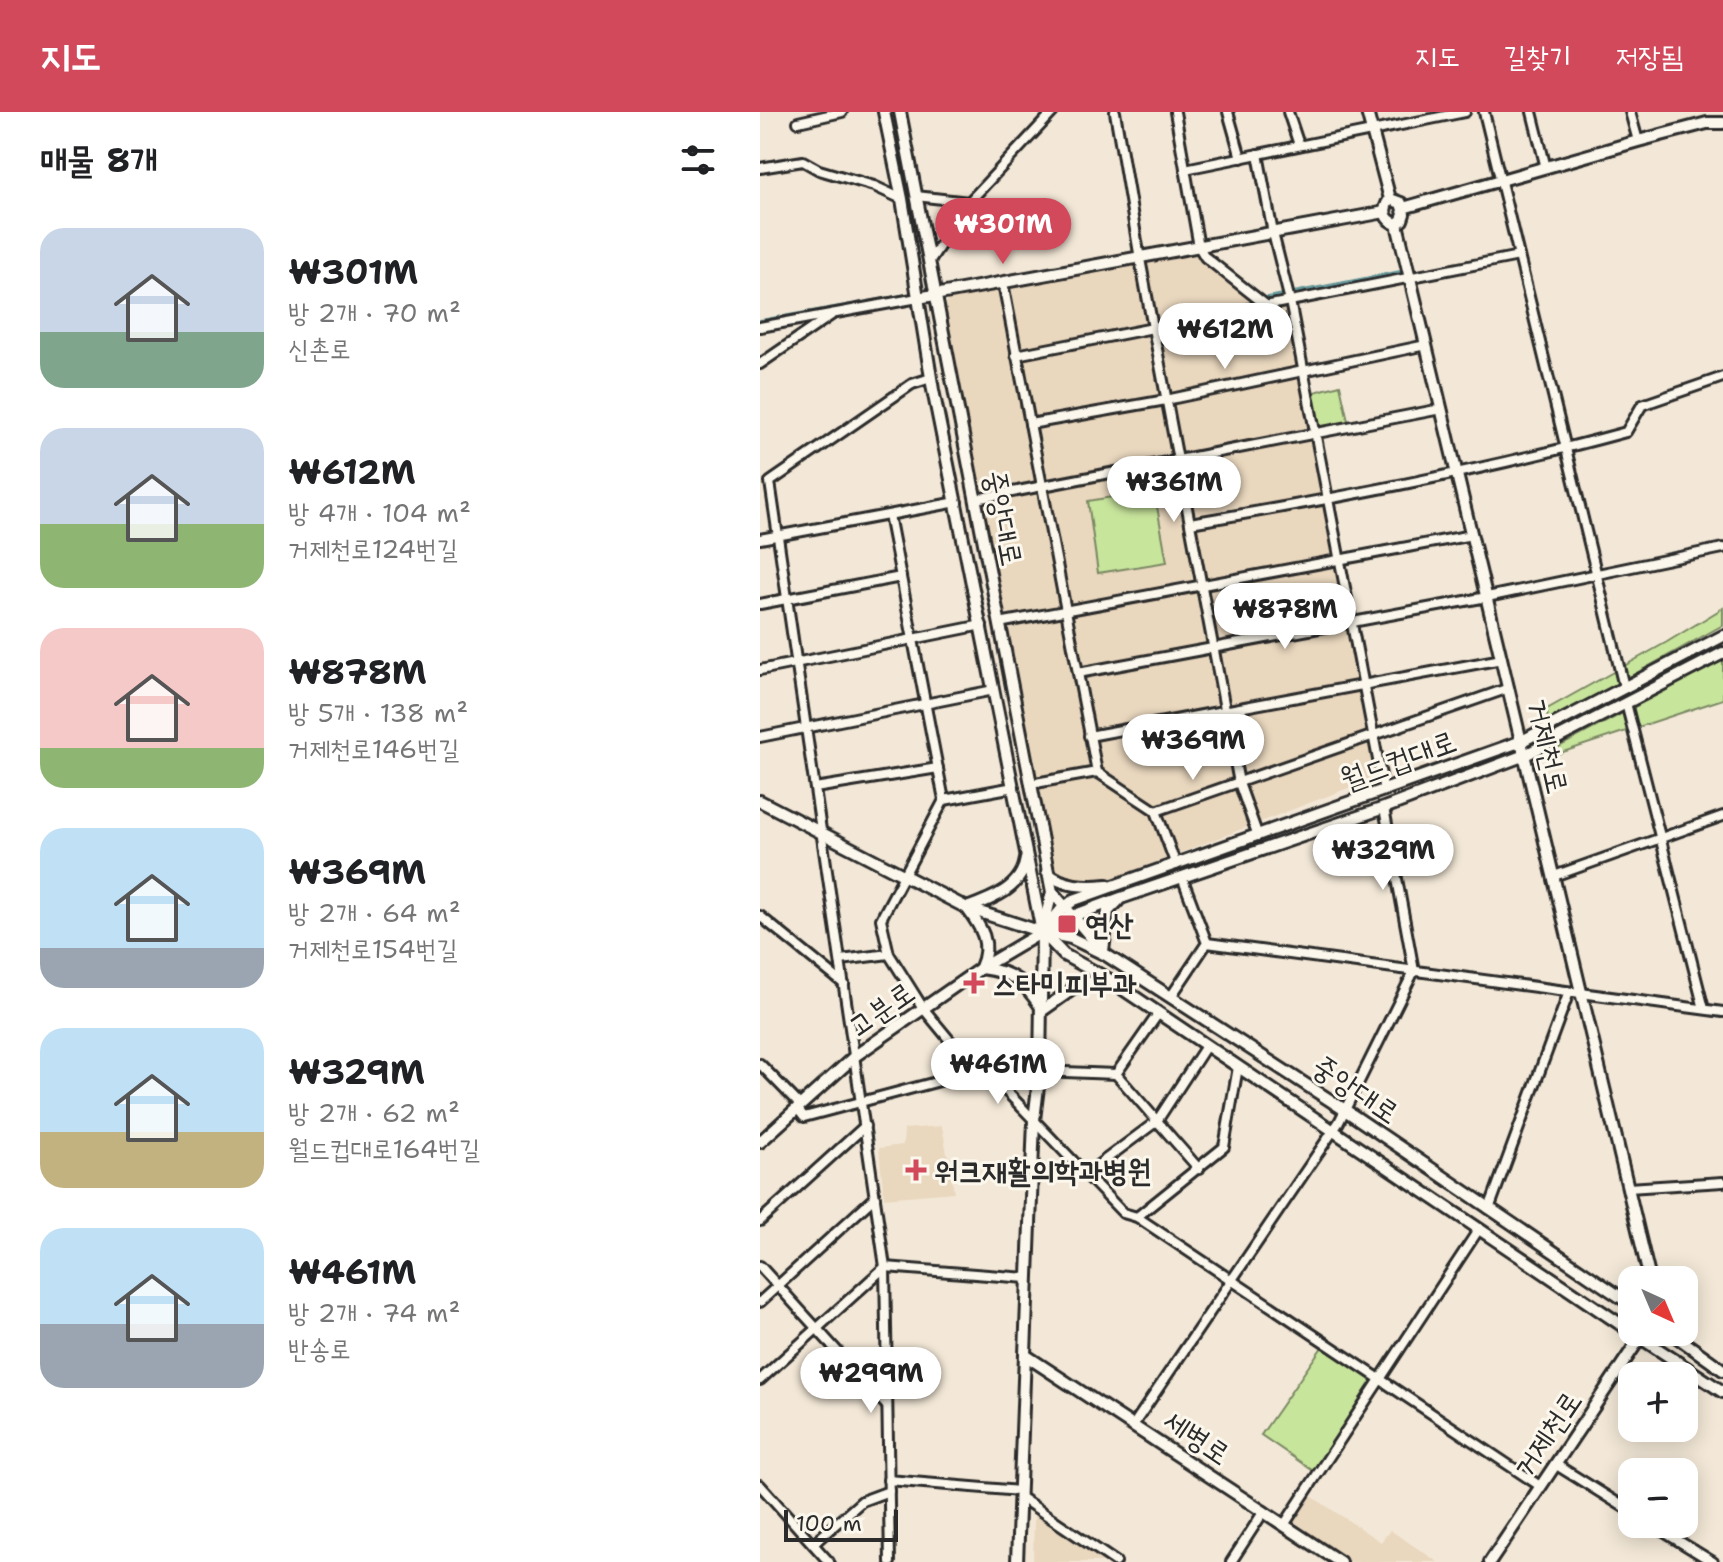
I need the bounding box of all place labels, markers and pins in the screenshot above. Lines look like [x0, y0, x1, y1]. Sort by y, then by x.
pin: ₩301M [947, 198, 1059, 266]
pin: ₩612M [1169, 303, 1281, 371]
pin: ₩361M [1118, 456, 1230, 524]
pin: ₩878M [1229, 583, 1341, 651]
pin: ₩369M [1137, 714, 1249, 782]
pin: ₩329M [1327, 824, 1439, 892]
place label: 연산 [1085, 904, 1134, 945]
marker: 연산 [1056, 913, 1078, 935]
place label: 스타미피부과 [992, 963, 1137, 1004]
marker: 스타미피부과 [963, 972, 985, 994]
pin: ₩461M [942, 1038, 1054, 1106]
place label: 워크재활의학과병원 [934, 1150, 1151, 1191]
marker: 워크재활의학과병원 [905, 1159, 927, 1181]
pin: ₩299M [815, 1347, 927, 1415]

